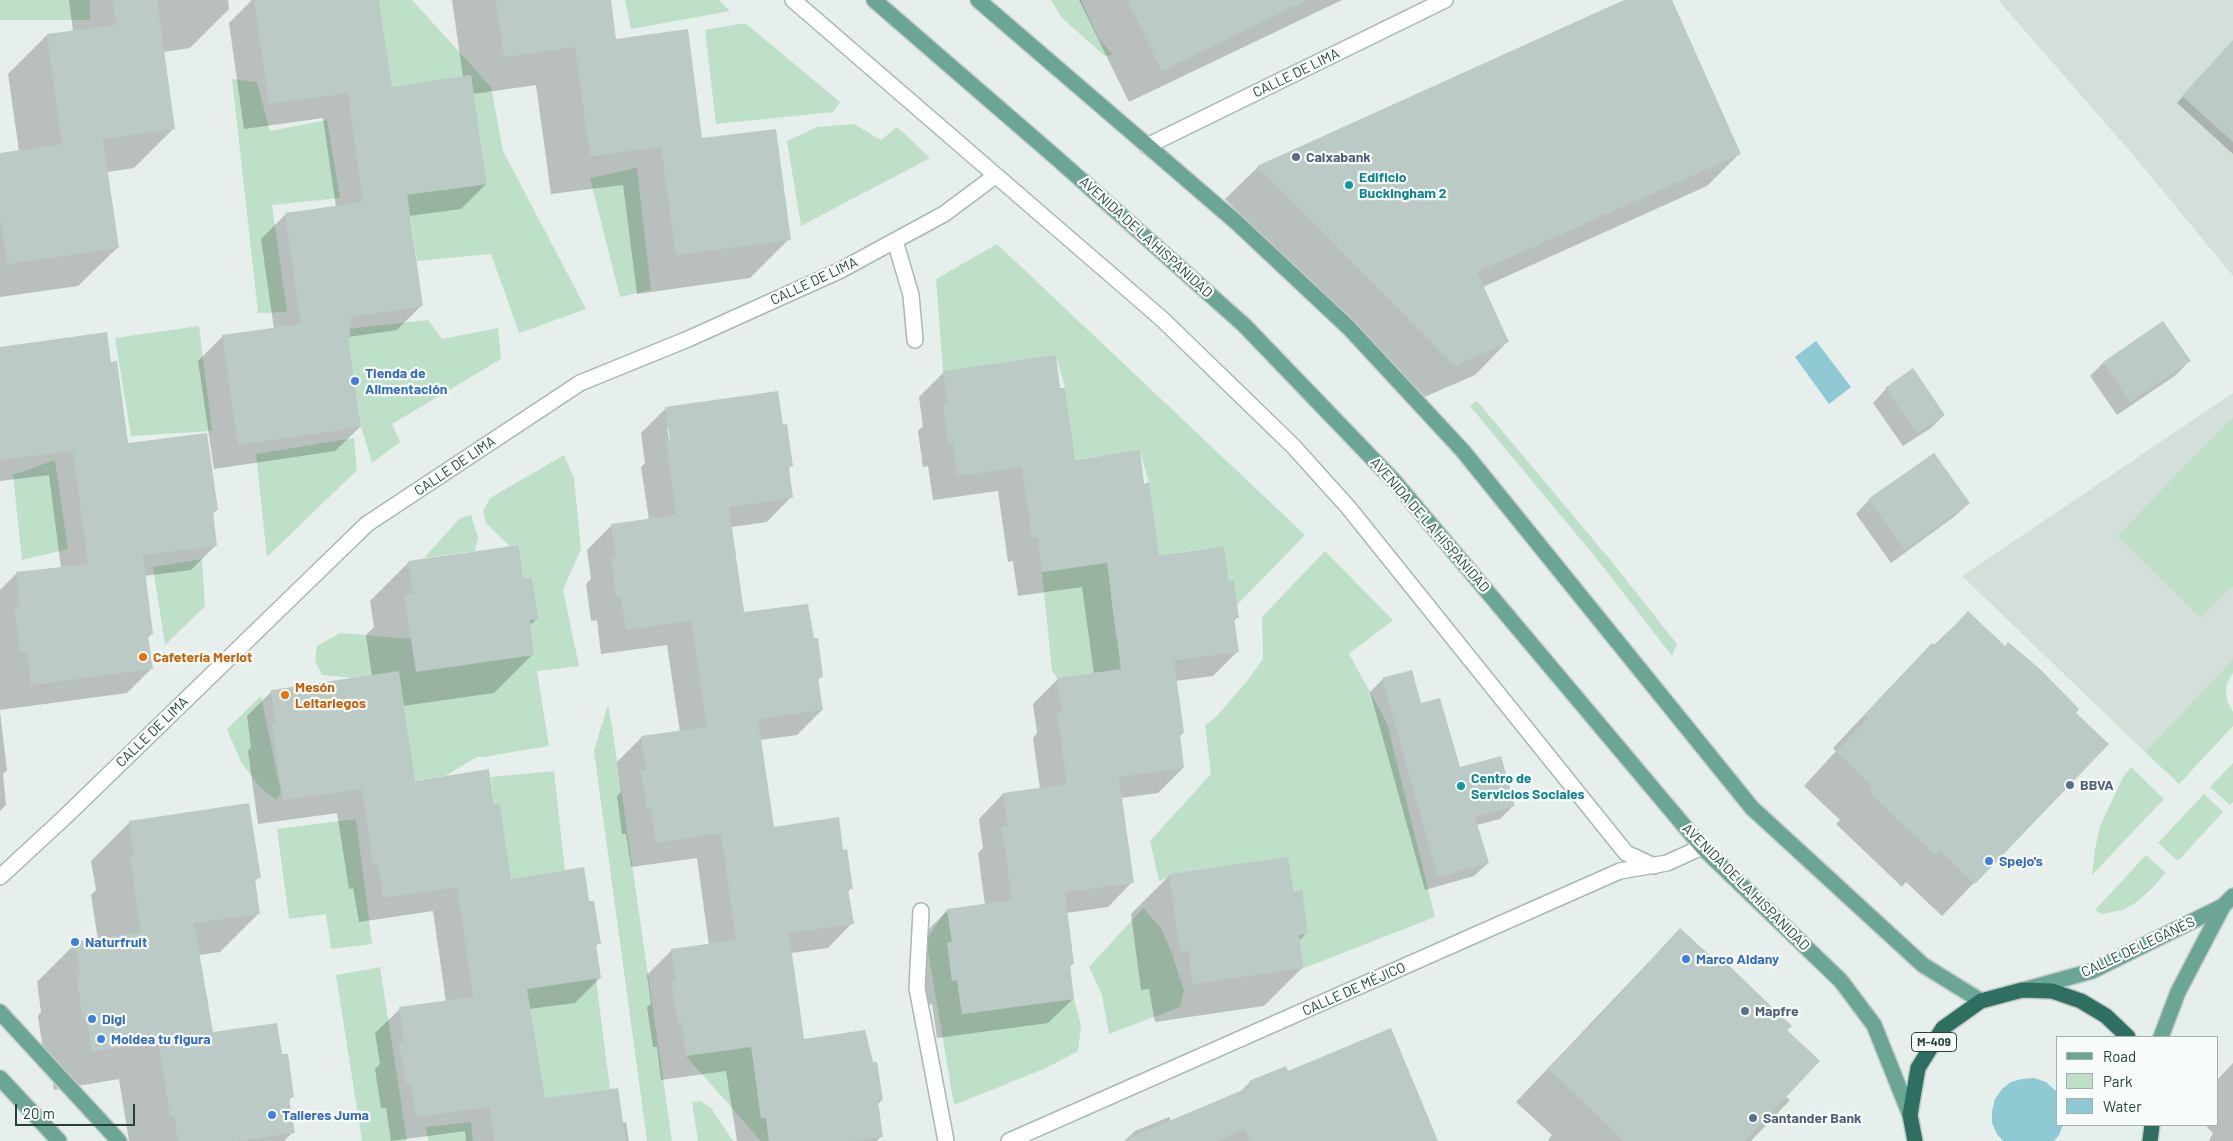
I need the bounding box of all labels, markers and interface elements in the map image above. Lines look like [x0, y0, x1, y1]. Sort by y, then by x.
street label: CALLE DE LIMA [1250, 45, 1342, 101]
place label: Caixabank [1306, 149, 1371, 165]
marker: Caixabank [1290, 151, 1302, 163]
place label: Edificio Buckingham 2 [1359, 169, 1447, 202]
street label: AVENIDA DE LA HISPANIDAD [1076, 173, 1216, 301]
marker: Edificio Buckingham 2 [1343, 179, 1355, 191]
street label: CALLE DE LIMA [768, 253, 860, 309]
place label: Tienda de Alimentación [365, 365, 447, 398]
marker: Tienda de Alimentación [349, 375, 361, 387]
street label: CALLE DE LIMA [411, 433, 499, 499]
street label: AVENIDA DE LA HISPANIDAD [1367, 454, 1493, 596]
place label: Cafetería Merlot [153, 649, 252, 665]
marker: Cafetería Merlot [137, 651, 149, 663]
place label: Mesón Leitariegos [295, 679, 366, 712]
marker: Mesón Leitariegos [279, 689, 291, 701]
street label: CALLE DE LIMA [112, 693, 192, 771]
place label: Centro de Servicios Sociales [1471, 770, 1585, 802]
place label: BBVA [2080, 777, 2114, 793]
marker: BBVA [2064, 779, 2076, 791]
marker: Centro de Servicios Sociales [1455, 780, 1467, 792]
street label: AVENIDA DE LA HISPANIDAD [1679, 820, 1813, 954]
place label: Spejo's [1999, 853, 2043, 869]
marker: Spejo's [1983, 855, 1995, 867]
street label: CALLE DE LEGANÉS [2078, 913, 2198, 981]
place label: Naturfruit [85, 934, 147, 950]
marker: Naturfruit [69, 936, 81, 948]
place label: Marco Aldany [1696, 951, 1779, 967]
marker: Marco Aldany [1680, 953, 1692, 965]
street label: CALLE DE MÉJICO [1300, 959, 1408, 1019]
place label: Mapfre [1755, 1003, 1799, 1019]
marker: Mapfre [1739, 1005, 1751, 1017]
place label: Digi [102, 1011, 126, 1027]
marker: Digi [86, 1013, 98, 1025]
place label: Moldea tu figura [111, 1031, 211, 1047]
road number: M-409 [1912, 1032, 1956, 1052]
marker: Moldea tu figura [95, 1033, 107, 1045]
legend [2056, 1036, 2218, 1126]
text: Road [2103, 1047, 2136, 1065]
text: Park [2103, 1072, 2132, 1090]
scale bar [18, 1094, 138, 1126]
text: Water [2103, 1097, 2142, 1115]
text: 20 m [23, 1104, 55, 1122]
place label: Talleres Juma [282, 1107, 369, 1123]
marker: Talleres Juma [266, 1109, 278, 1121]
place label: Santander Bank [1763, 1110, 1861, 1126]
marker: Santander Bank [1747, 1112, 1759, 1124]

